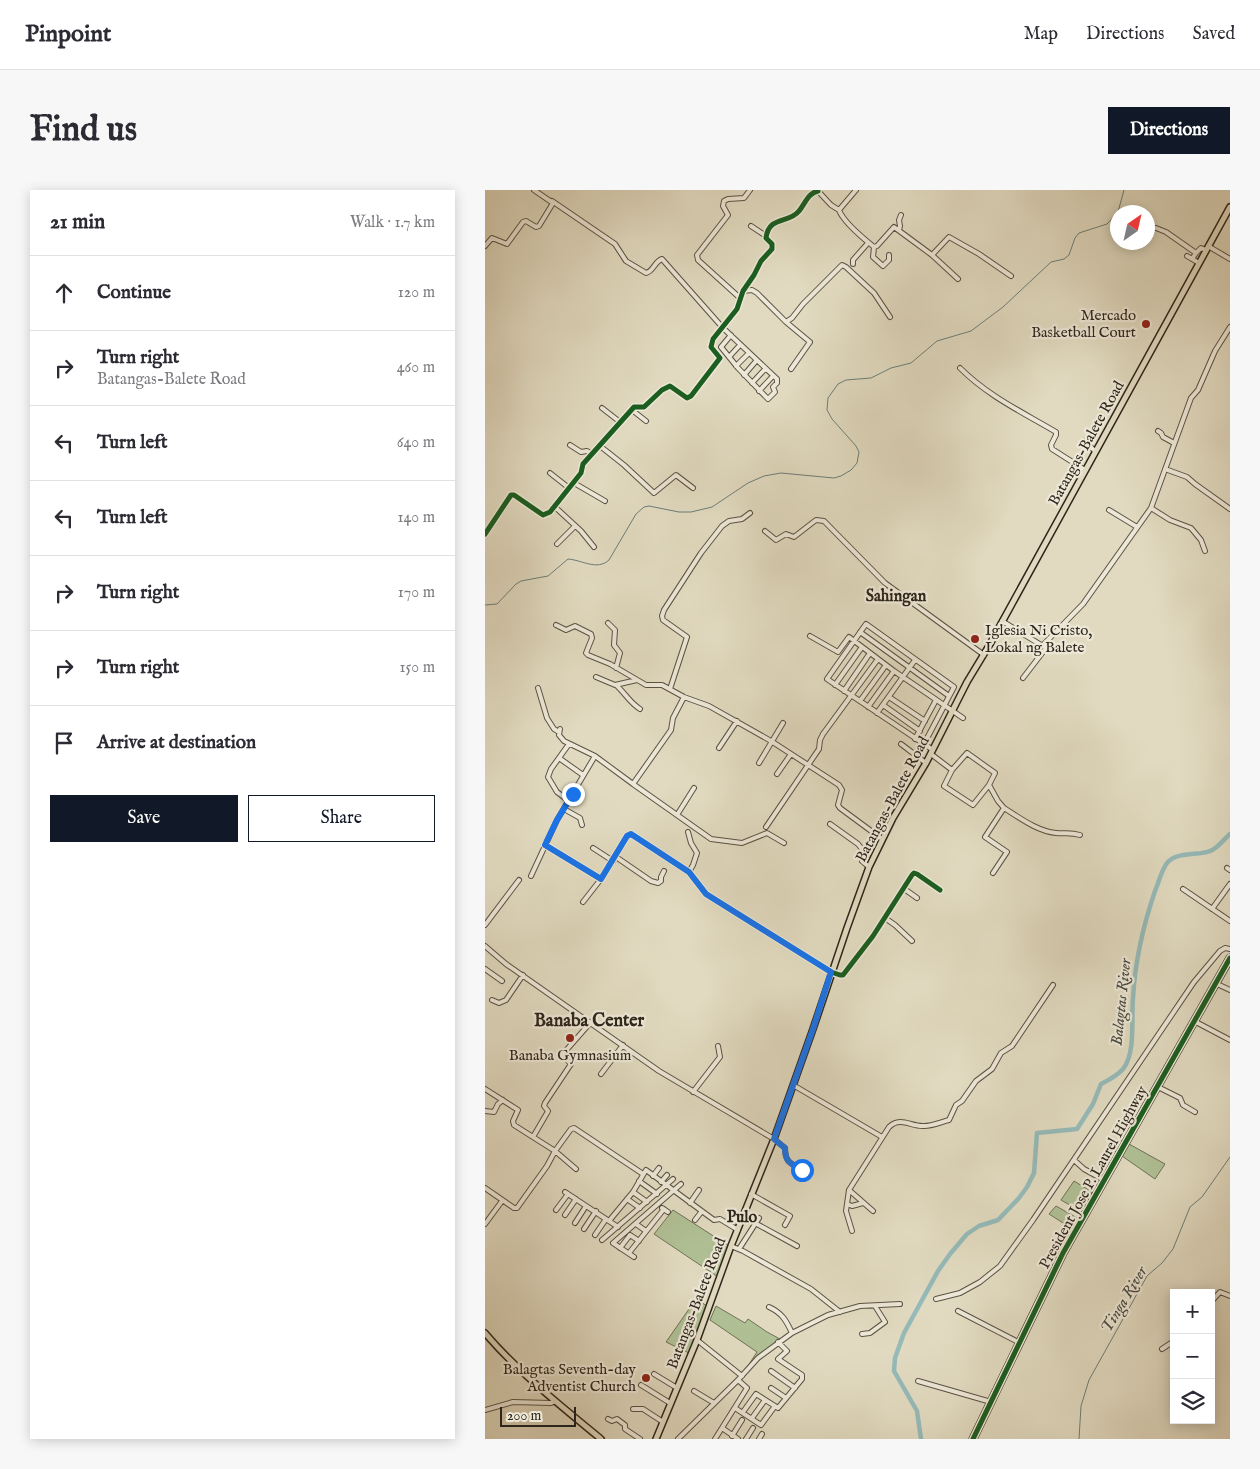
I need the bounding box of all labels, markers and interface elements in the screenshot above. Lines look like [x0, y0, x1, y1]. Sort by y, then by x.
text: Pinpoint [25, 19, 111, 50]
text: Map [1024, 23, 1058, 46]
text: Directions [1086, 23, 1164, 46]
text: Saved [1192, 23, 1235, 46]
button: Directions [1108, 107, 1230, 154]
text: Find us [30, 108, 137, 153]
north arrow [1110, 205, 1155, 250]
text: 21 min [50, 209, 105, 236]
text: Walk · 1.7 km [350, 213, 435, 233]
icon: ahead [50, 279, 78, 307]
text: Continue [97, 281, 171, 305]
text: 120 m [398, 283, 435, 303]
place label: Mercado Basketball Court [1031, 306, 1136, 342]
marker: Mercado Basketball Court [1140, 318, 1152, 330]
text: Turn right [97, 346, 179, 370]
icon: right [50, 354, 78, 382]
text: 460 m [397, 358, 435, 378]
text: Batangas-Balete Road [97, 370, 246, 390]
street label: Batangas-Balete Road [1044, 377, 1129, 509]
icon: left [50, 429, 78, 457]
text: Turn left [97, 431, 168, 455]
text: 640 m [397, 433, 435, 453]
icon: left [50, 504, 78, 532]
text: Turn left [97, 506, 168, 530]
text: 140 m [397, 508, 435, 528]
icon: right [50, 579, 78, 607]
text: Turn right [97, 581, 179, 605]
text: 170 m [398, 583, 435, 603]
district label: Sahingan [866, 587, 927, 607]
place label: Iglesia Ni Cristo, Lokal ng Balete [985, 621, 1092, 657]
marker: Iglesia Ni Cristo, Lokal ng Balete [969, 633, 981, 645]
icon: right [50, 654, 78, 682]
text: Turn right [97, 656, 179, 680]
text: 150 m [400, 658, 435, 678]
icon: arrive [50, 729, 78, 757]
text: Arrive at destination [97, 731, 256, 755]
street label: Batangas-Balete Road [851, 732, 934, 865]
route end [562, 783, 585, 806]
button: Save [50, 795, 238, 842]
button: Share [248, 795, 435, 842]
water label: Balagtas River [1107, 956, 1137, 1047]
district label: Banaba Center [534, 1010, 644, 1033]
marker: Banaba Gymnasium [564, 1032, 576, 1044]
place label: Banaba Gymnasium [509, 1046, 632, 1065]
street label: President Jose P. Laurel Highway [1035, 1082, 1152, 1272]
route start [791, 1159, 814, 1182]
district label: Pulo [727, 1208, 758, 1228]
street label: Batangas-Balete Road [663, 1234, 731, 1372]
water label: Tinga River [1097, 1262, 1153, 1337]
map controls [1170, 1289, 1215, 1424]
button: + [1170, 1289, 1215, 1334]
button: − [1170, 1334, 1215, 1379]
place label: Balagtas Seventh-day Adventist Church [503, 1360, 637, 1396]
marker: Balagtas Seventh-day Adventist Church [640, 1372, 652, 1384]
button: layers [1170, 1379, 1215, 1424]
scale bar [500, 1404, 576, 1427]
text: 200 m [507, 1407, 541, 1425]

